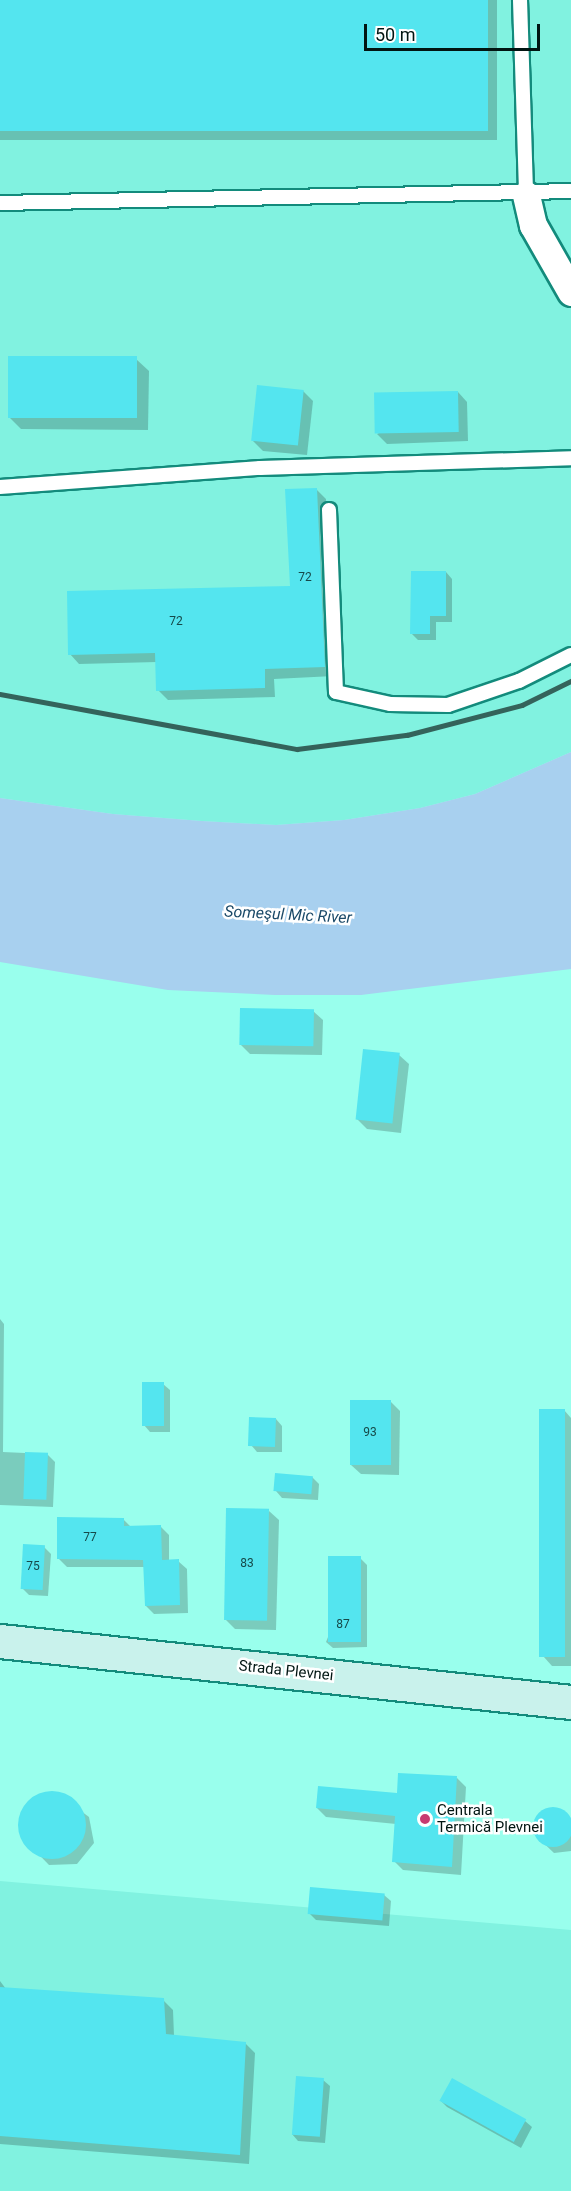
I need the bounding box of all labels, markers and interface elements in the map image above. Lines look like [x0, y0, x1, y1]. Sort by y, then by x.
scale bar [367, 12, 542, 50]
text: 50 m [375, 24, 415, 45]
house number: 72 [298, 571, 312, 585]
house number: 72 [169, 615, 183, 629]
water label: Someşul Mic River [224, 902, 352, 928]
house number: 93 [363, 1426, 377, 1440]
house number: 77 [83, 1531, 97, 1545]
house number: 83 [240, 1557, 254, 1571]
house number: 75 [26, 1560, 40, 1574]
house number: 87 [336, 1618, 350, 1632]
street label: Strada Plevnei [238, 1657, 334, 1685]
place label: Centrala Termică Plevnei [437, 1801, 543, 1836]
marker: Centrala Termică Plevnei [418, 1812, 432, 1826]

